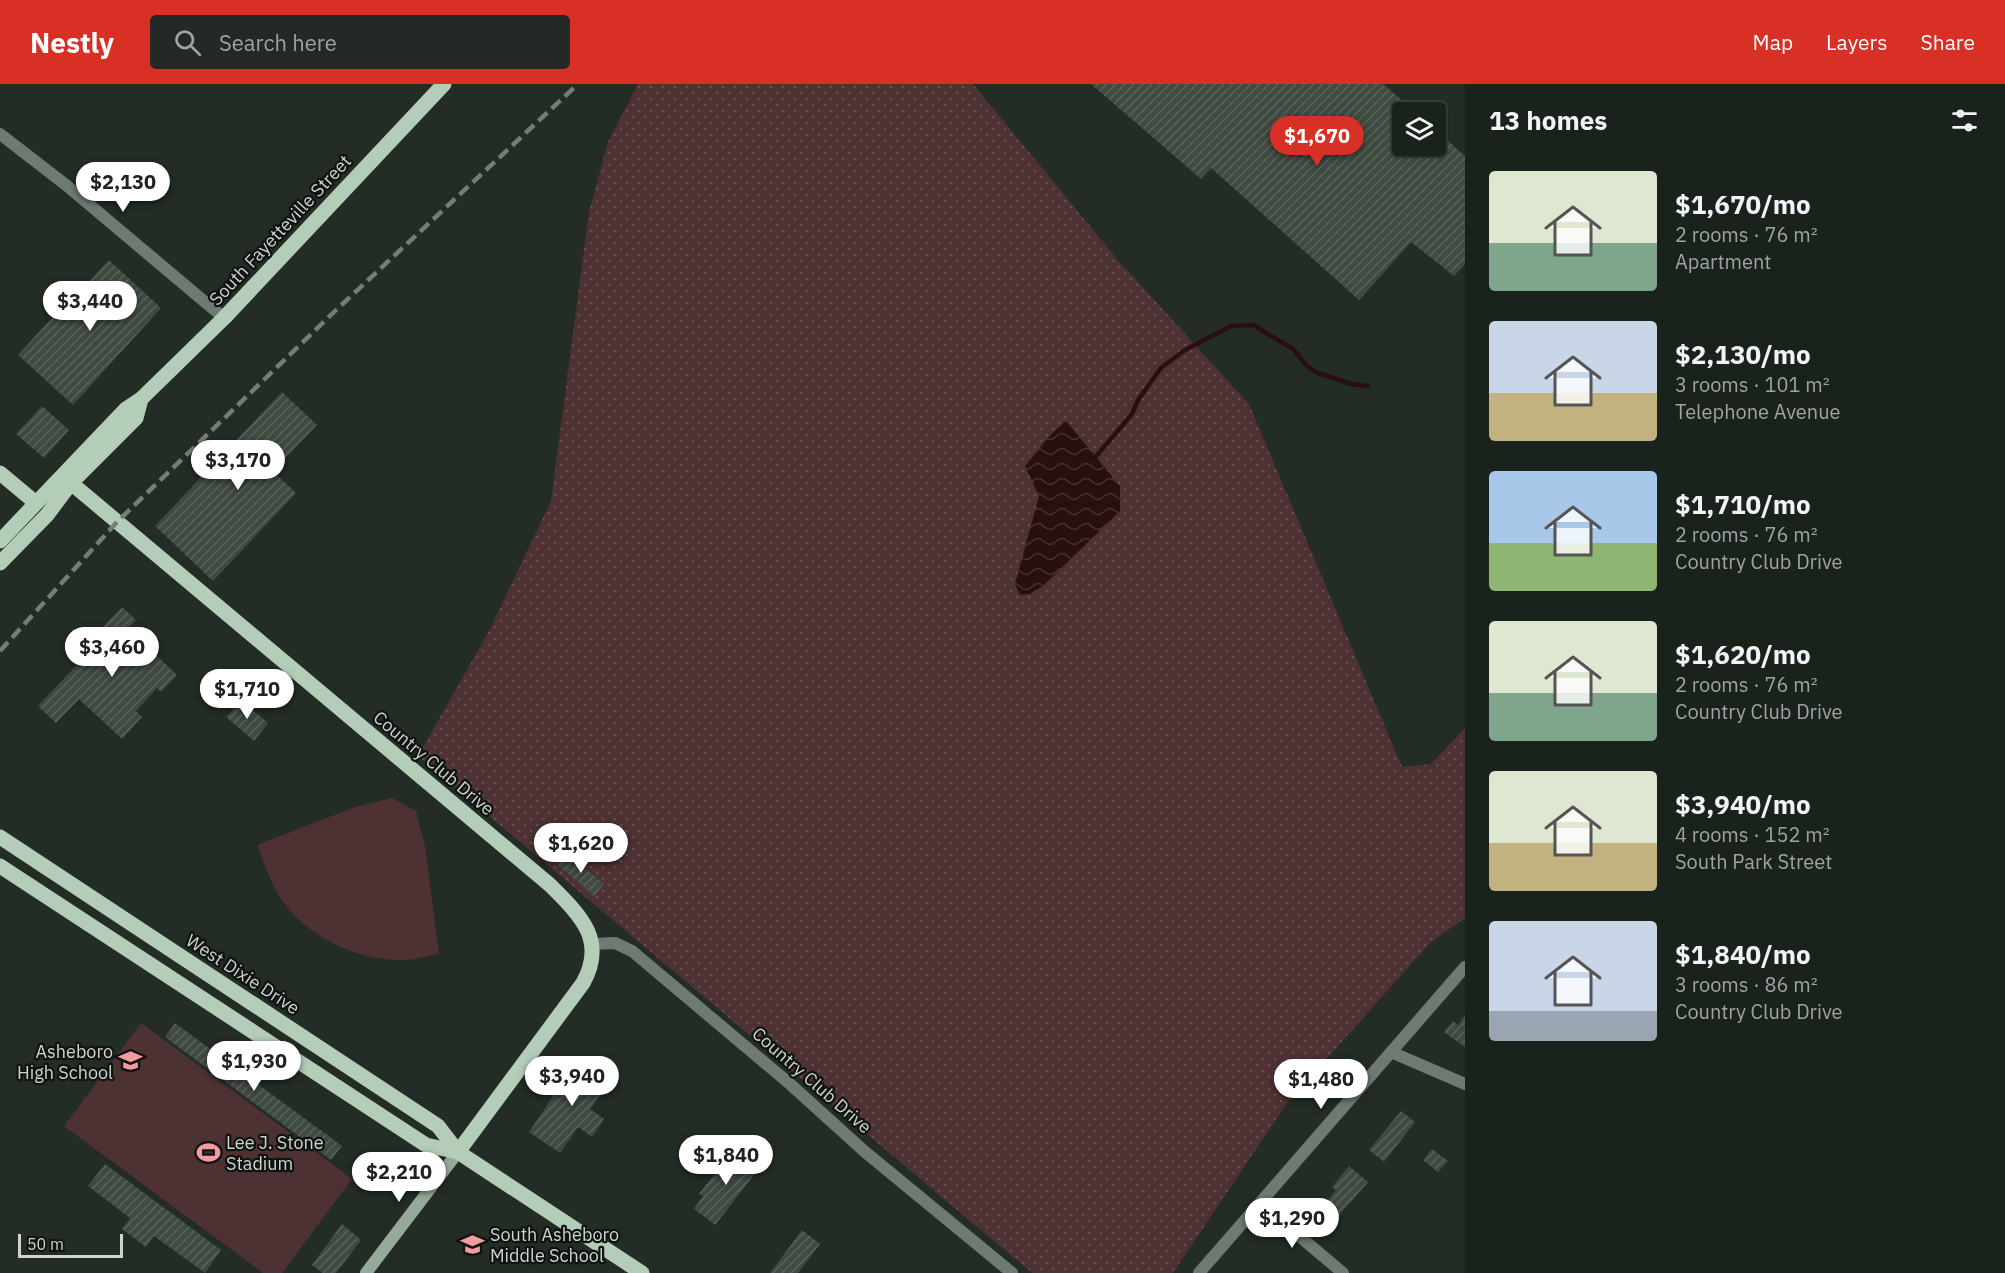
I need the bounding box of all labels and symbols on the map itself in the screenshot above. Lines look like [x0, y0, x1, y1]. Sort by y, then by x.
pin: $1,670 [1268, 116, 1366, 167]
street label: South Fayetteville Street [204, 150, 356, 310]
pin: $2,130 [74, 162, 172, 213]
pin: $3,440 [41, 281, 139, 332]
pin: $3,170 [189, 440, 287, 491]
pin: $3,460 [63, 627, 161, 678]
pin: $1,710 [198, 669, 296, 720]
street label: Country Club Drive [369, 706, 499, 820]
pin: $1,620 [532, 823, 630, 874]
street label: West Dixie Drive [182, 929, 304, 1019]
street label: Country Club Drive [748, 1022, 877, 1138]
place label: Asheboro High School [17, 1040, 113, 1084]
pin: $1,930 [205, 1041, 303, 1092]
school or university icon: Asheboro High School [118, 1048, 144, 1074]
pin: $3,940 [523, 1056, 621, 1107]
pin: $1,480 [1272, 1059, 1370, 1110]
place label: Lee J. Stone Stadium [226, 1131, 324, 1175]
pin: $1,840 [677, 1135, 775, 1186]
sports icon: Lee J. Stone Stadium [195, 1139, 221, 1165]
pin: $2,210 [350, 1152, 448, 1203]
pin: $1,290 [1243, 1198, 1341, 1249]
place label: South Asheboro Middle School [490, 1223, 619, 1267]
scale bar [18, 1231, 123, 1258]
school or university icon: South Asheboro Middle School [459, 1231, 485, 1257]

